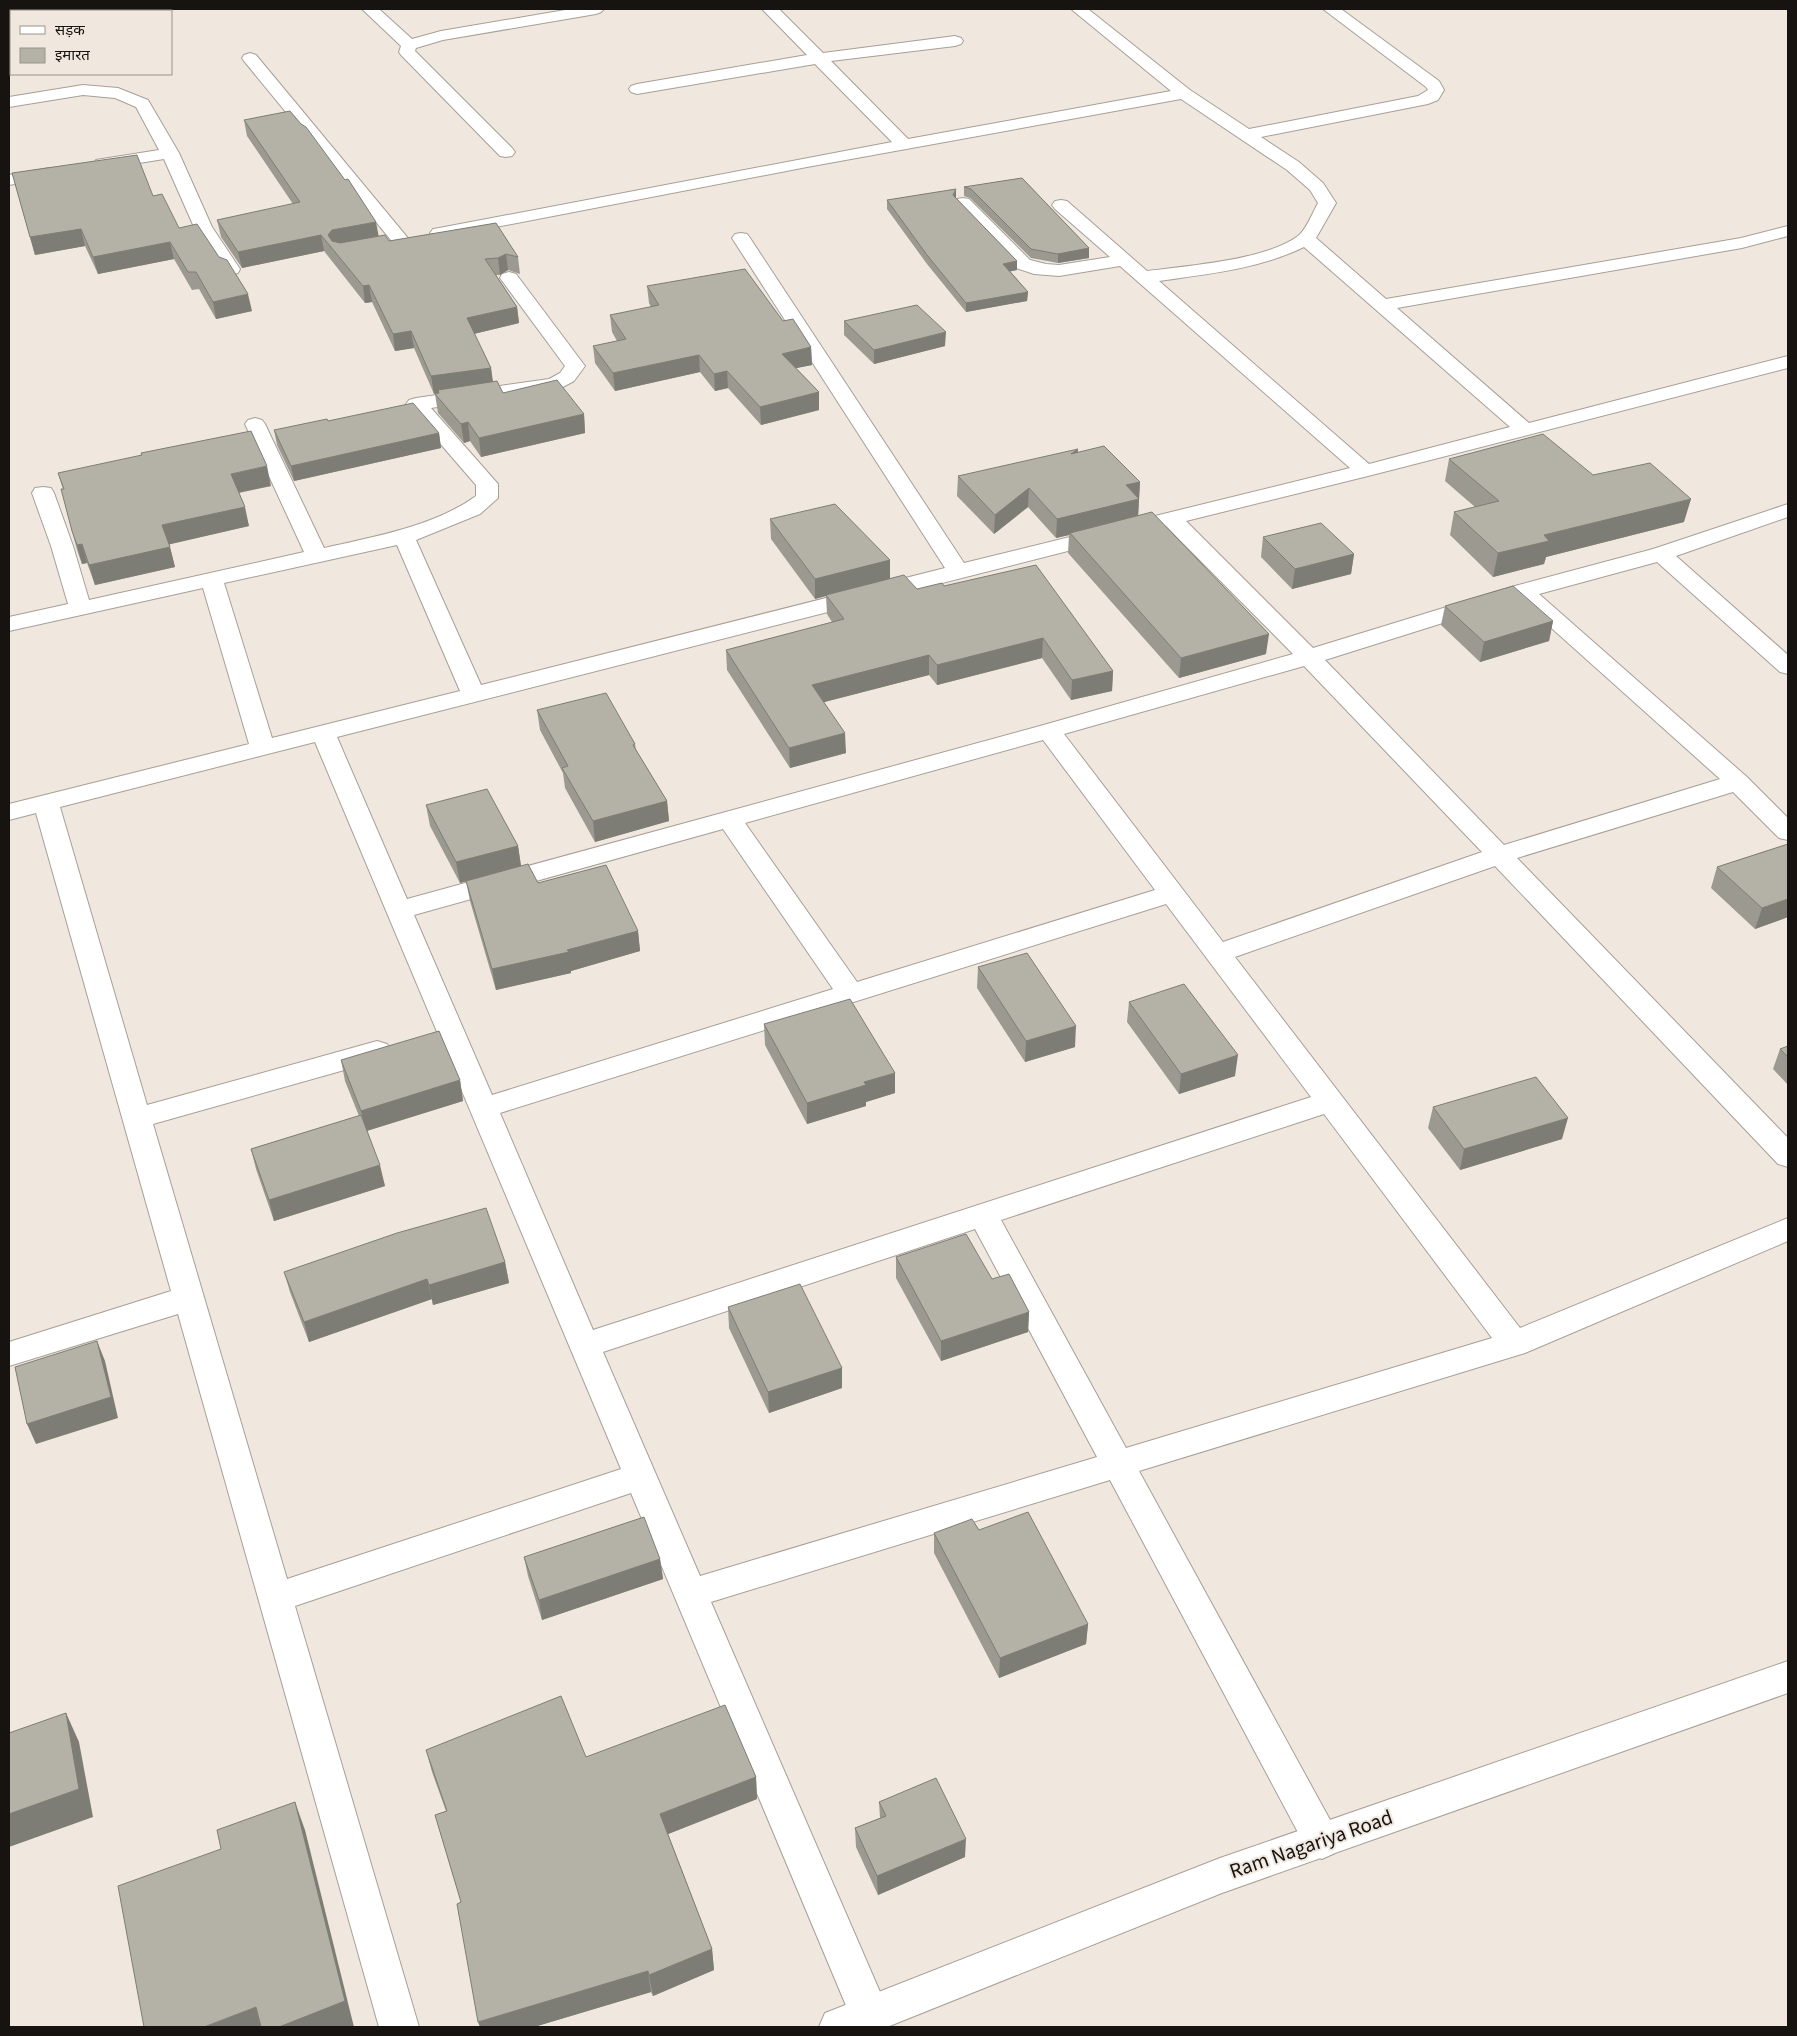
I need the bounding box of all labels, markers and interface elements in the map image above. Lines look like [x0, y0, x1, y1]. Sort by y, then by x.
legend [10, 10, 172, 75]
text: सड़क [55, 20, 85, 41]
text: इमारत [55, 45, 90, 66]
street label: Ram Nagariya Road [1225, 1802, 1397, 1886]

